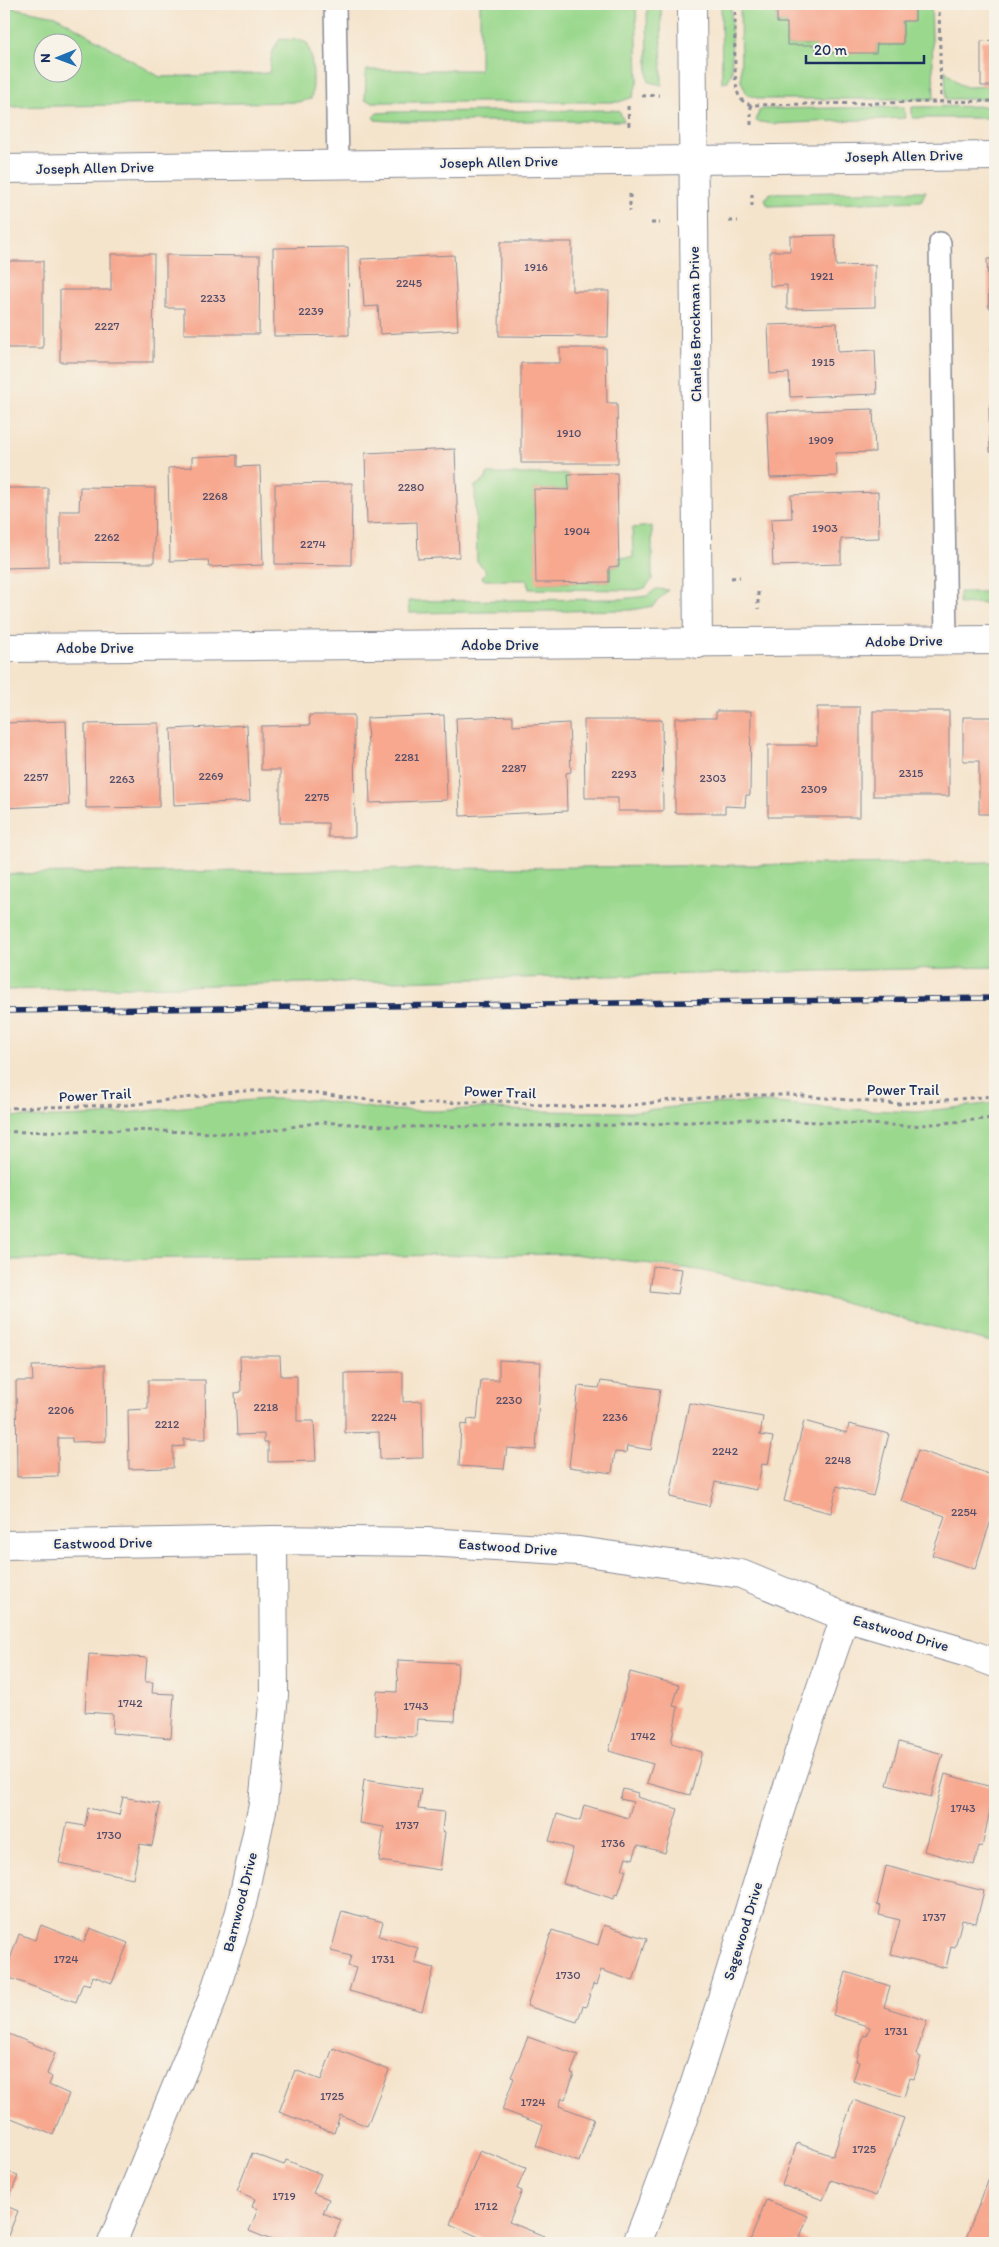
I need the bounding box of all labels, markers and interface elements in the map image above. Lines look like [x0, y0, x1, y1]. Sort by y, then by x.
north arrow [32, 32, 82, 82]
scale bar [806, 32, 924, 64]
text: 20 m [814, 41, 848, 59]
text: N [37, 53, 54, 63]
street label: Joseph Allen Drive [845, 146, 963, 166]
street label: Joseph Allen Drive [440, 152, 558, 172]
street label: Joseph Allen Drive [36, 158, 154, 178]
street label: Charles Brockman Drive [685, 246, 705, 402]
house number: 1916 [524, 260, 548, 274]
house number: 1921 [810, 269, 834, 283]
house number: 2245 [396, 276, 422, 290]
house number: 2233 [200, 291, 226, 305]
house number: 2239 [298, 304, 324, 318]
house number: 2227 [95, 319, 119, 333]
house number: 1915 [811, 355, 835, 369]
house number: 1910 [557, 426, 581, 440]
house number: 1909 [808, 433, 834, 447]
house number: 2280 [398, 480, 424, 494]
house number: 2268 [202, 489, 228, 503]
house number: 1903 [812, 521, 838, 535]
house number: 1904 [564, 524, 590, 538]
house number: 2262 [94, 530, 120, 544]
house number: 2274 [300, 537, 326, 551]
street label: Adobe Drive [865, 631, 943, 651]
street label: Adobe Drive [461, 636, 539, 654]
street label: Adobe Drive [56, 639, 134, 657]
house number: 2281 [395, 750, 420, 764]
house number: 2287 [501, 761, 527, 775]
house number: 2315 [899, 766, 923, 780]
house number: 2293 [611, 767, 637, 781]
house number: 2269 [198, 769, 224, 783]
house number: 2257 [24, 770, 48, 784]
house number: 2303 [700, 771, 727, 785]
house number: 2263 [109, 772, 135, 786]
house number: 2309 [801, 782, 827, 796]
house number: 2275 [305, 790, 329, 804]
street label: Power Trail [867, 1081, 940, 1099]
street label: Power Trail [464, 1082, 537, 1102]
street label: Power Trail [58, 1084, 132, 1106]
house number: 2230 [496, 1393, 522, 1407]
house number: 2218 [254, 1400, 279, 1414]
house number: 2206 [48, 1403, 74, 1417]
house number: 2224 [371, 1410, 397, 1424]
house number: 2236 [602, 1410, 628, 1424]
house number: 2212 [155, 1417, 180, 1431]
house number: 2242 [712, 1444, 739, 1458]
house number: 2248 [825, 1453, 852, 1467]
house number: 2254 [951, 1505, 977, 1519]
street label: Eastwood Drive [53, 1533, 153, 1553]
street label: Eastwood Drive [458, 1535, 558, 1559]
street label: Eastwood Drive [851, 1611, 951, 1655]
house number: 1742 [117, 1696, 143, 1710]
house number: 1743 [403, 1699, 429, 1713]
house number: 1742 [630, 1729, 656, 1743]
house number: 1743 [950, 1801, 976, 1815]
house number: 1737 [395, 1818, 419, 1832]
house number: 1730 [96, 1828, 122, 1842]
house number: 1736 [601, 1836, 625, 1850]
street label: Barnwood Drive [219, 1850, 261, 1954]
street label: Sagewood Drive [719, 1880, 767, 1982]
house number: 1737 [922, 1910, 946, 1924]
house number: 1724 [53, 1952, 79, 1966]
house number: 1731 [371, 1952, 395, 1966]
house number: 1730 [555, 1968, 581, 1982]
house number: 1731 [884, 2024, 908, 2038]
house number: 1725 [320, 2089, 344, 2103]
house number: 1724 [520, 2095, 546, 2109]
house number: 1725 [852, 2142, 876, 2156]
house number: 1719 [272, 2189, 296, 2203]
house number: 1712 [474, 2199, 498, 2213]

